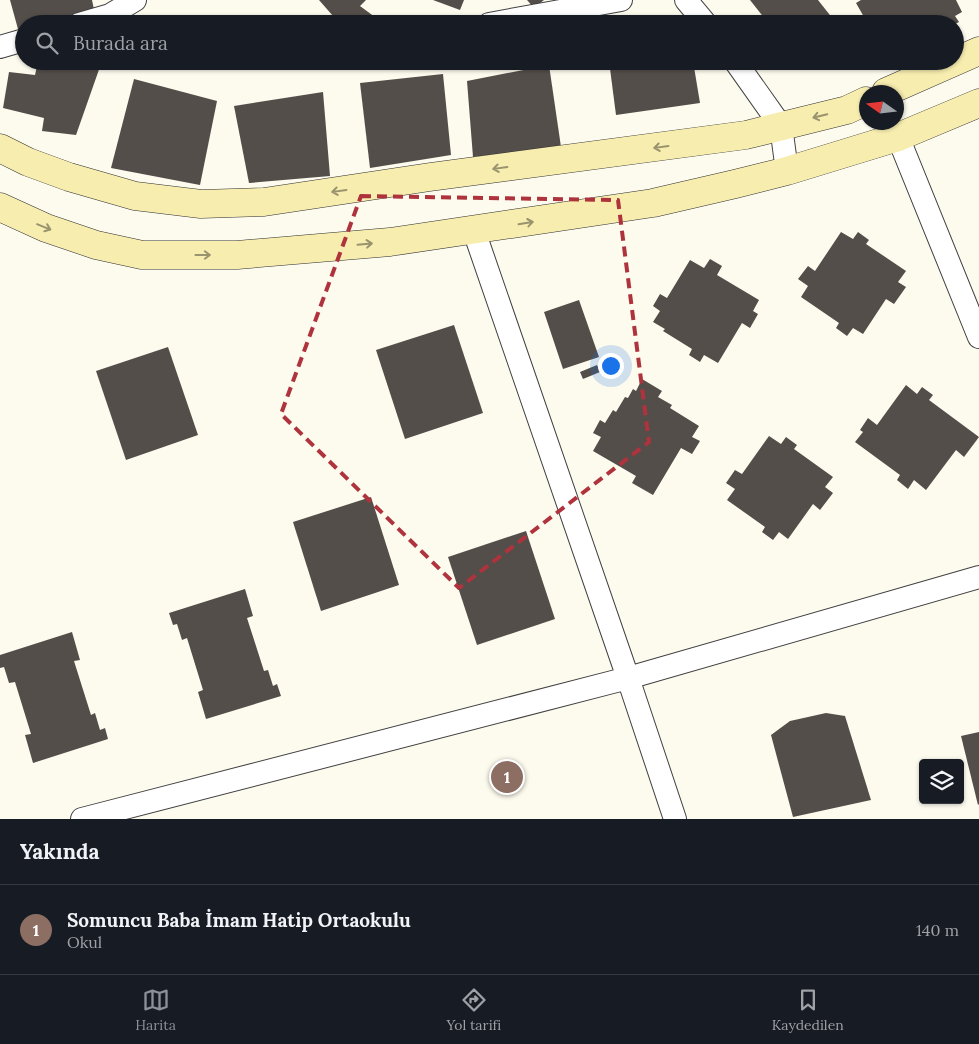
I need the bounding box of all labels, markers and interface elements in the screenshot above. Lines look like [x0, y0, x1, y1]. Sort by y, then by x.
search box [15, 15, 964, 70]
icon: search [33, 29, 61, 57]
text: Burada ara [73, 31, 168, 55]
north arrow [859, 85, 904, 130]
one-way arrow [813, 112, 829, 122]
one-way arrow [653, 142, 669, 152]
one-way arrow [492, 163, 508, 173]
one-way arrow [331, 186, 347, 196]
one-way arrow [518, 217, 534, 227]
one-way arrow [36, 223, 51, 233]
one-way arrow [357, 239, 373, 249]
one-way arrow [194, 250, 211, 260]
your location [598, 353, 624, 379]
pin: 1 [491, 758, 523, 796]
map controls [919, 759, 964, 804]
button: layers [919, 759, 964, 804]
text: Yakında [20, 838, 100, 865]
text: Somuncu Baba İmam Hatip Ortaokulu [67, 908, 411, 932]
text: 1 [33, 920, 39, 940]
text: 140 m [916, 920, 959, 940]
text: Okul [67, 932, 102, 952]
tab: Harita [135, 986, 176, 1034]
tab: Yol tarifi [446, 986, 501, 1034]
tab: Kaydedilen [772, 986, 844, 1034]

